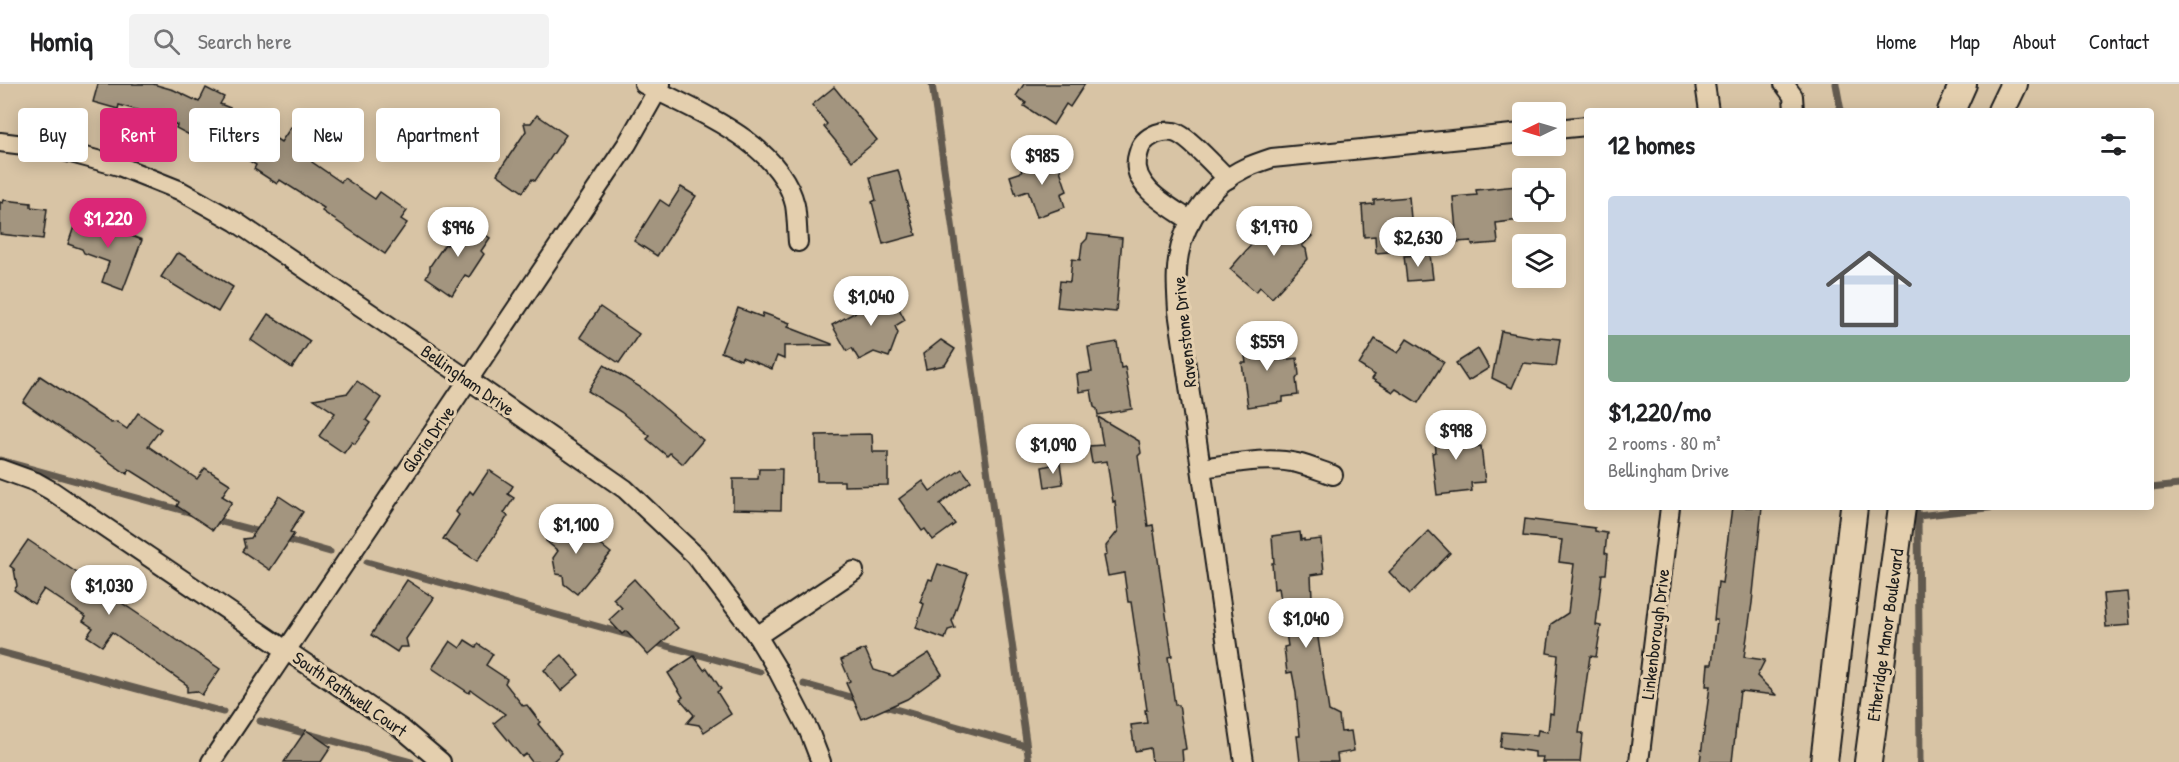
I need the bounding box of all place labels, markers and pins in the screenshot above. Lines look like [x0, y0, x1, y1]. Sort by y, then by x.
pin: $985 [1006, 135, 1078, 186]
pin: $1,220 [59, 198, 157, 249]
pin: $1,970 [1225, 206, 1323, 257]
pin: $996 [422, 207, 494, 258]
pin: $2,630 [1369, 217, 1467, 268]
pin: $1,040 [822, 276, 920, 327]
pin: $559 [1231, 321, 1303, 372]
pin: $998 [1420, 410, 1492, 461]
pin: $1,090 [1004, 424, 1102, 475]
pin: $1,100 [527, 504, 625, 555]
pin: $1,030 [60, 565, 158, 616]
pin: $1,040 [1257, 598, 1355, 649]

